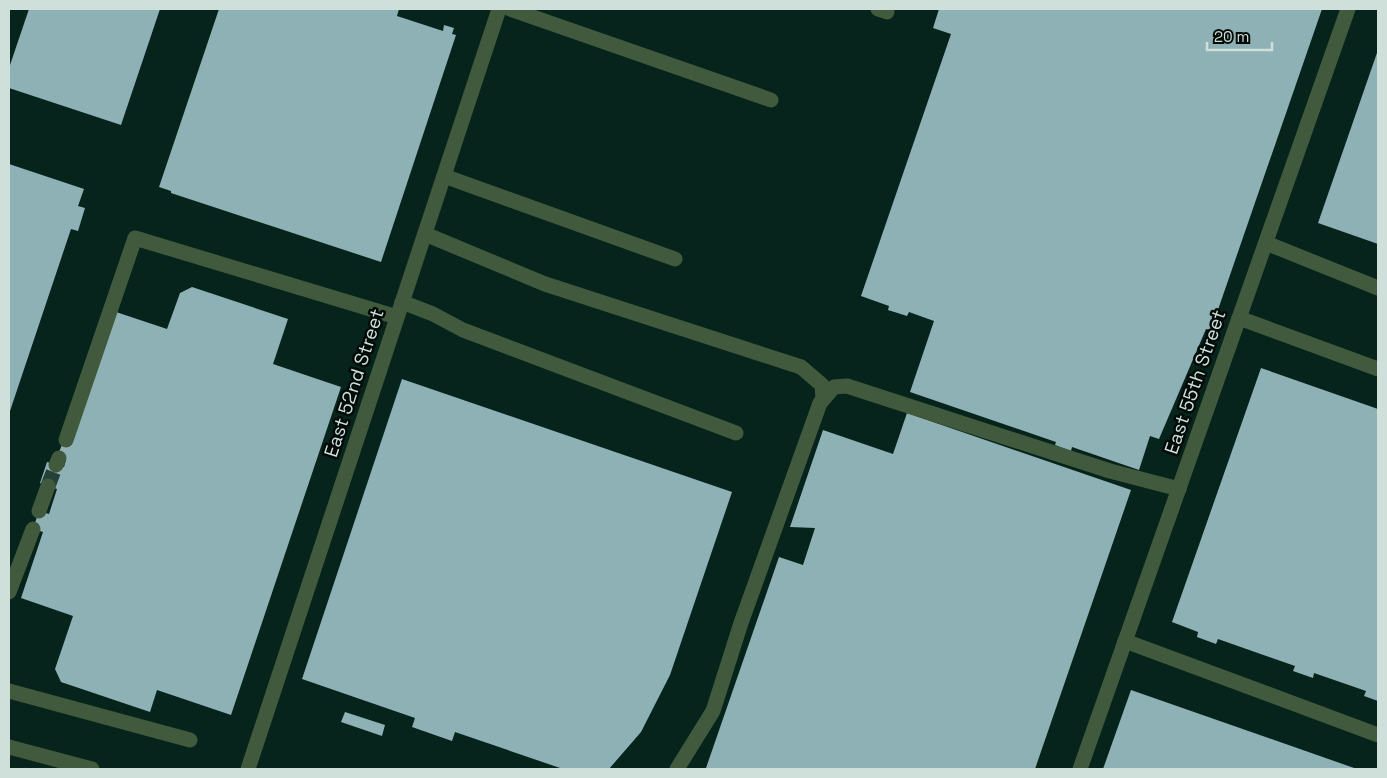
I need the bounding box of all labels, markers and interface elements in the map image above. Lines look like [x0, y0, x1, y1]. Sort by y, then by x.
scale bar [1207, 20, 1272, 52]
text: 20 m [1214, 27, 1249, 46]
street label: East 52nd Street [318, 306, 390, 460]
street label: East 55th Street [1159, 307, 1231, 457]

